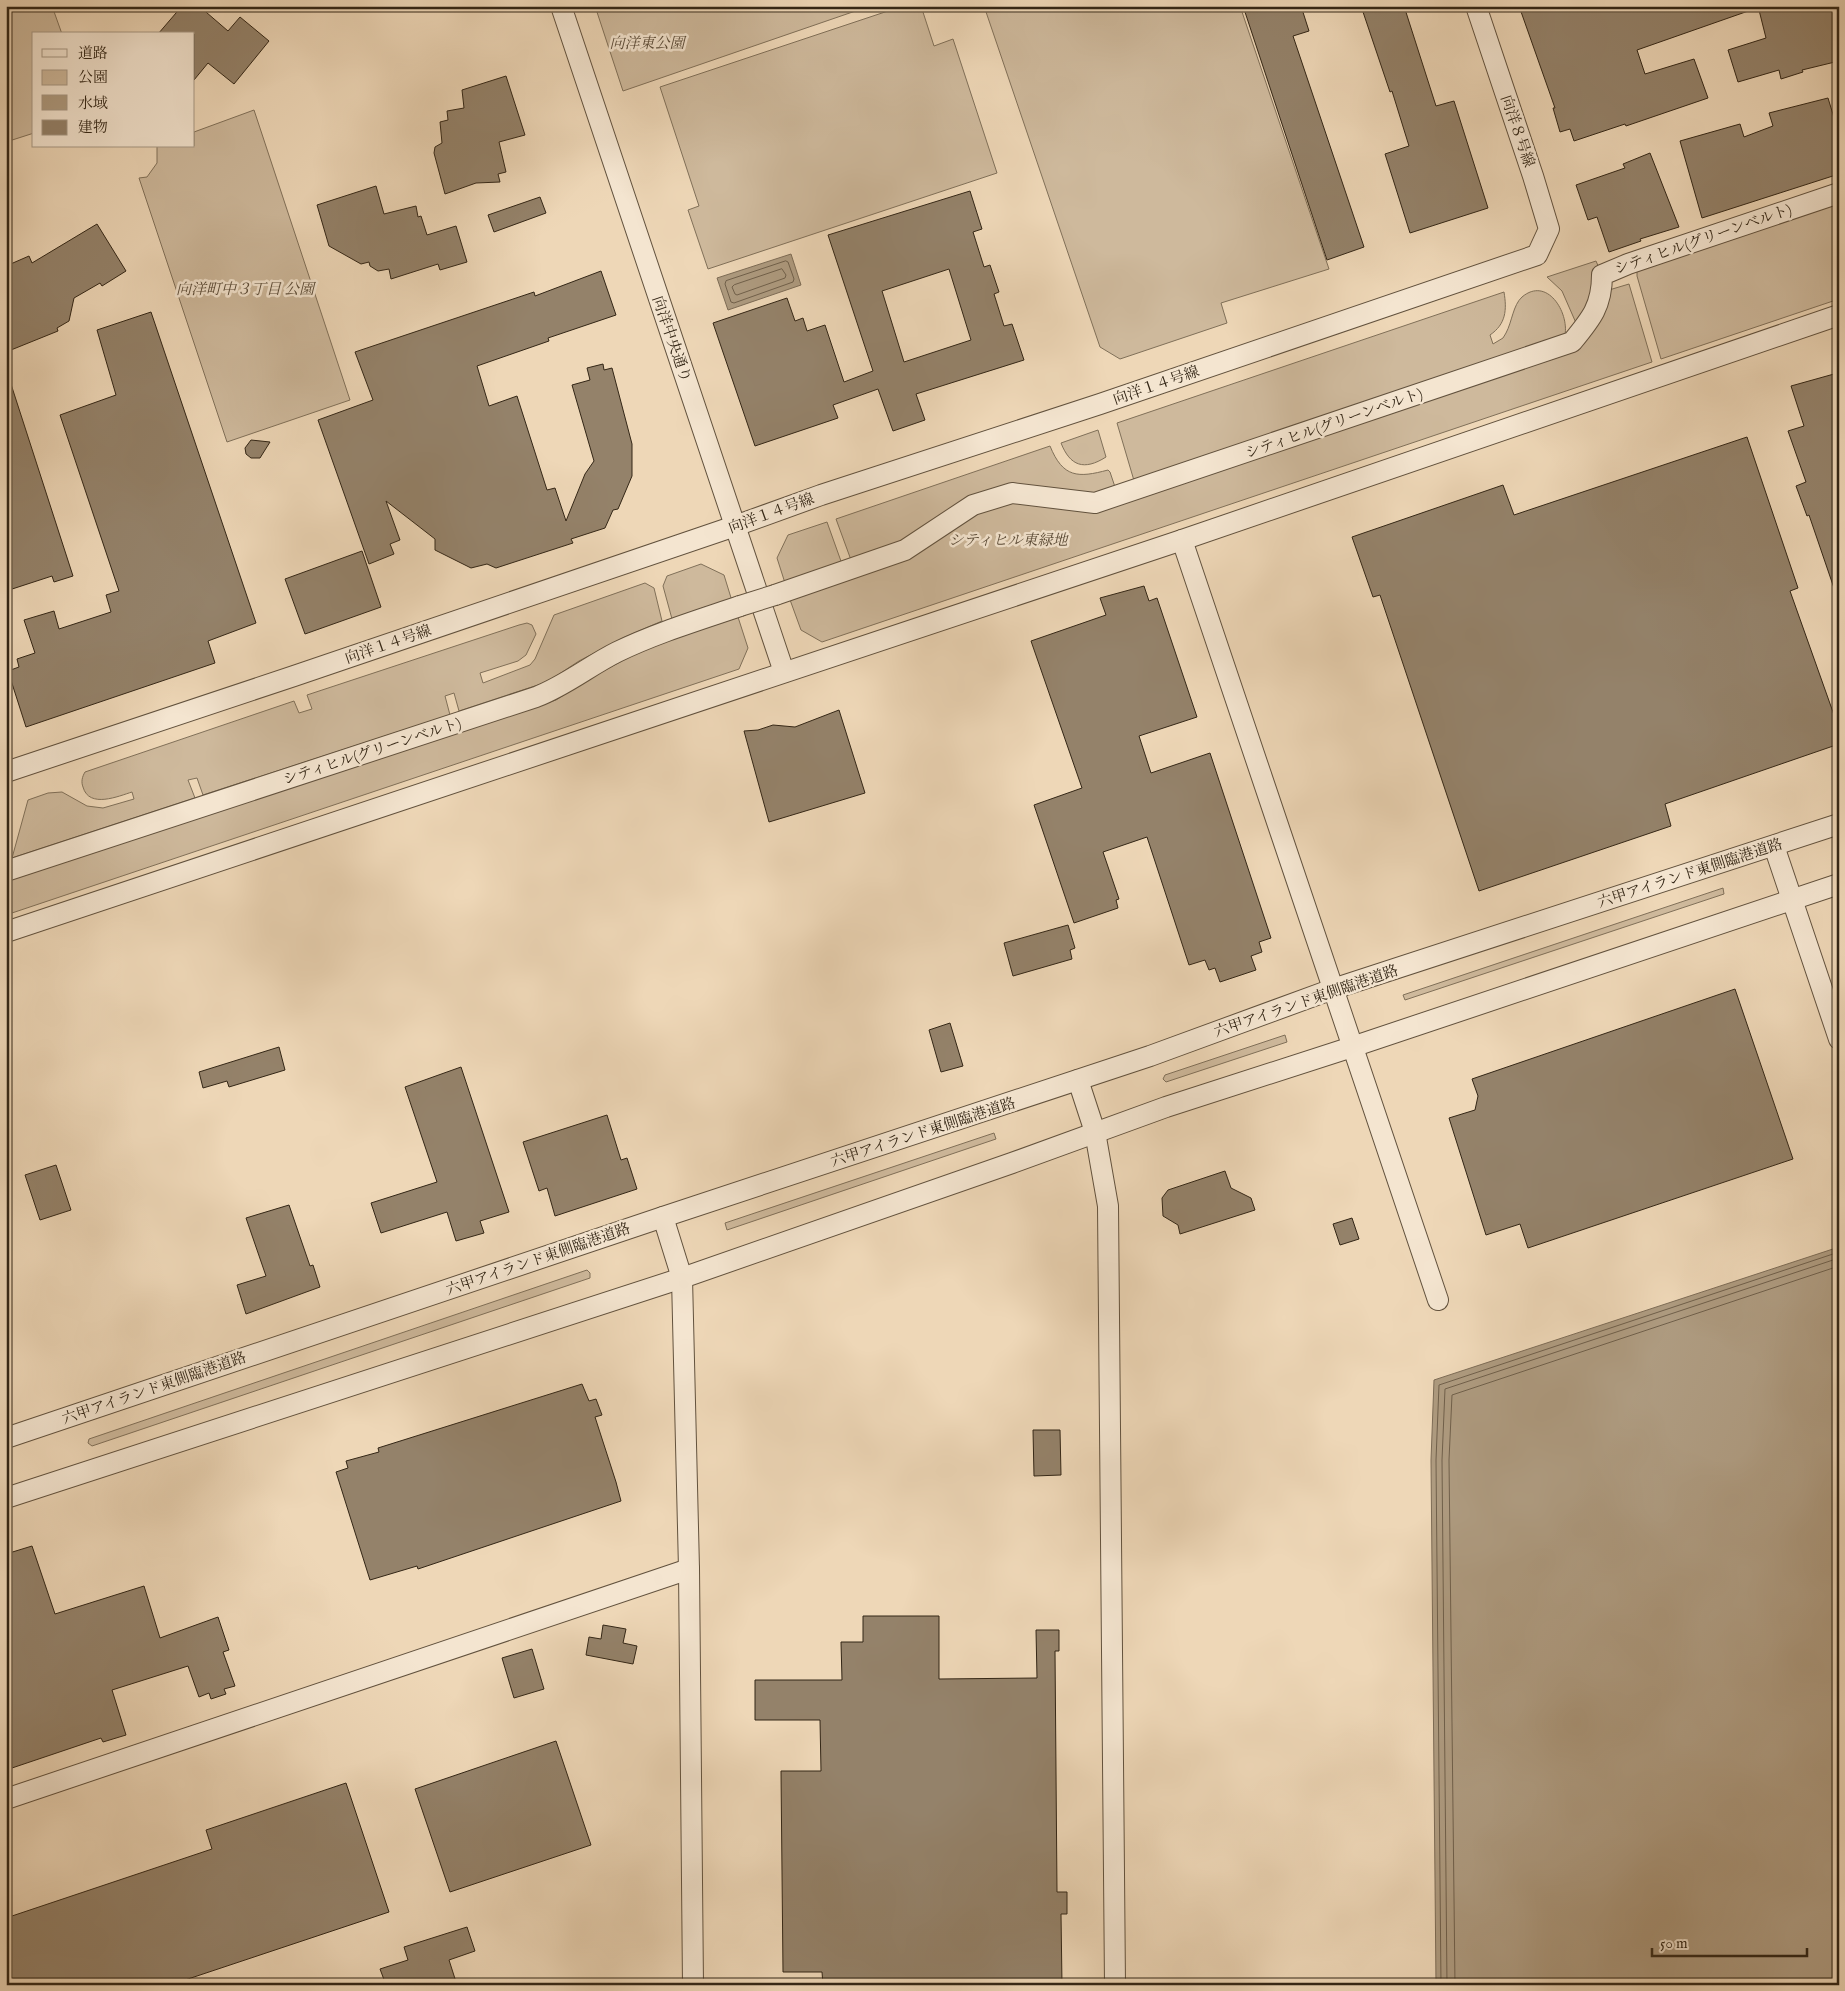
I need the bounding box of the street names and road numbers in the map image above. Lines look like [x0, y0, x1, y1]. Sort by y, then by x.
street label: 向洋８号線 [1496, 93, 1539, 170]
street label: シティヒル(グリーンベルト) [1612, 200, 1794, 279]
street label: 向洋中央通り [648, 294, 695, 385]
street label: 向洋１４号線 [1111, 362, 1202, 409]
street label: シティヒル(グリーンベルト) [1243, 384, 1425, 463]
street label: 向洋１４号線 [726, 489, 817, 538]
street label: 向洋１４号線 [343, 621, 434, 668]
street label: シティヒル(グリーンベルト) [281, 714, 464, 789]
street label: 六甲アイランド東側臨港道路 [1595, 835, 1785, 912]
street label: 六甲アイランド東側臨港道路 [1212, 961, 1401, 1042]
street label: 六甲アイランド東側臨港道路 [828, 1094, 1018, 1171]
street label: 六甲アイランド東側臨港道路 [444, 1219, 633, 1300]
street label: 六甲アイランド東側臨港道路 [60, 1348, 249, 1429]

